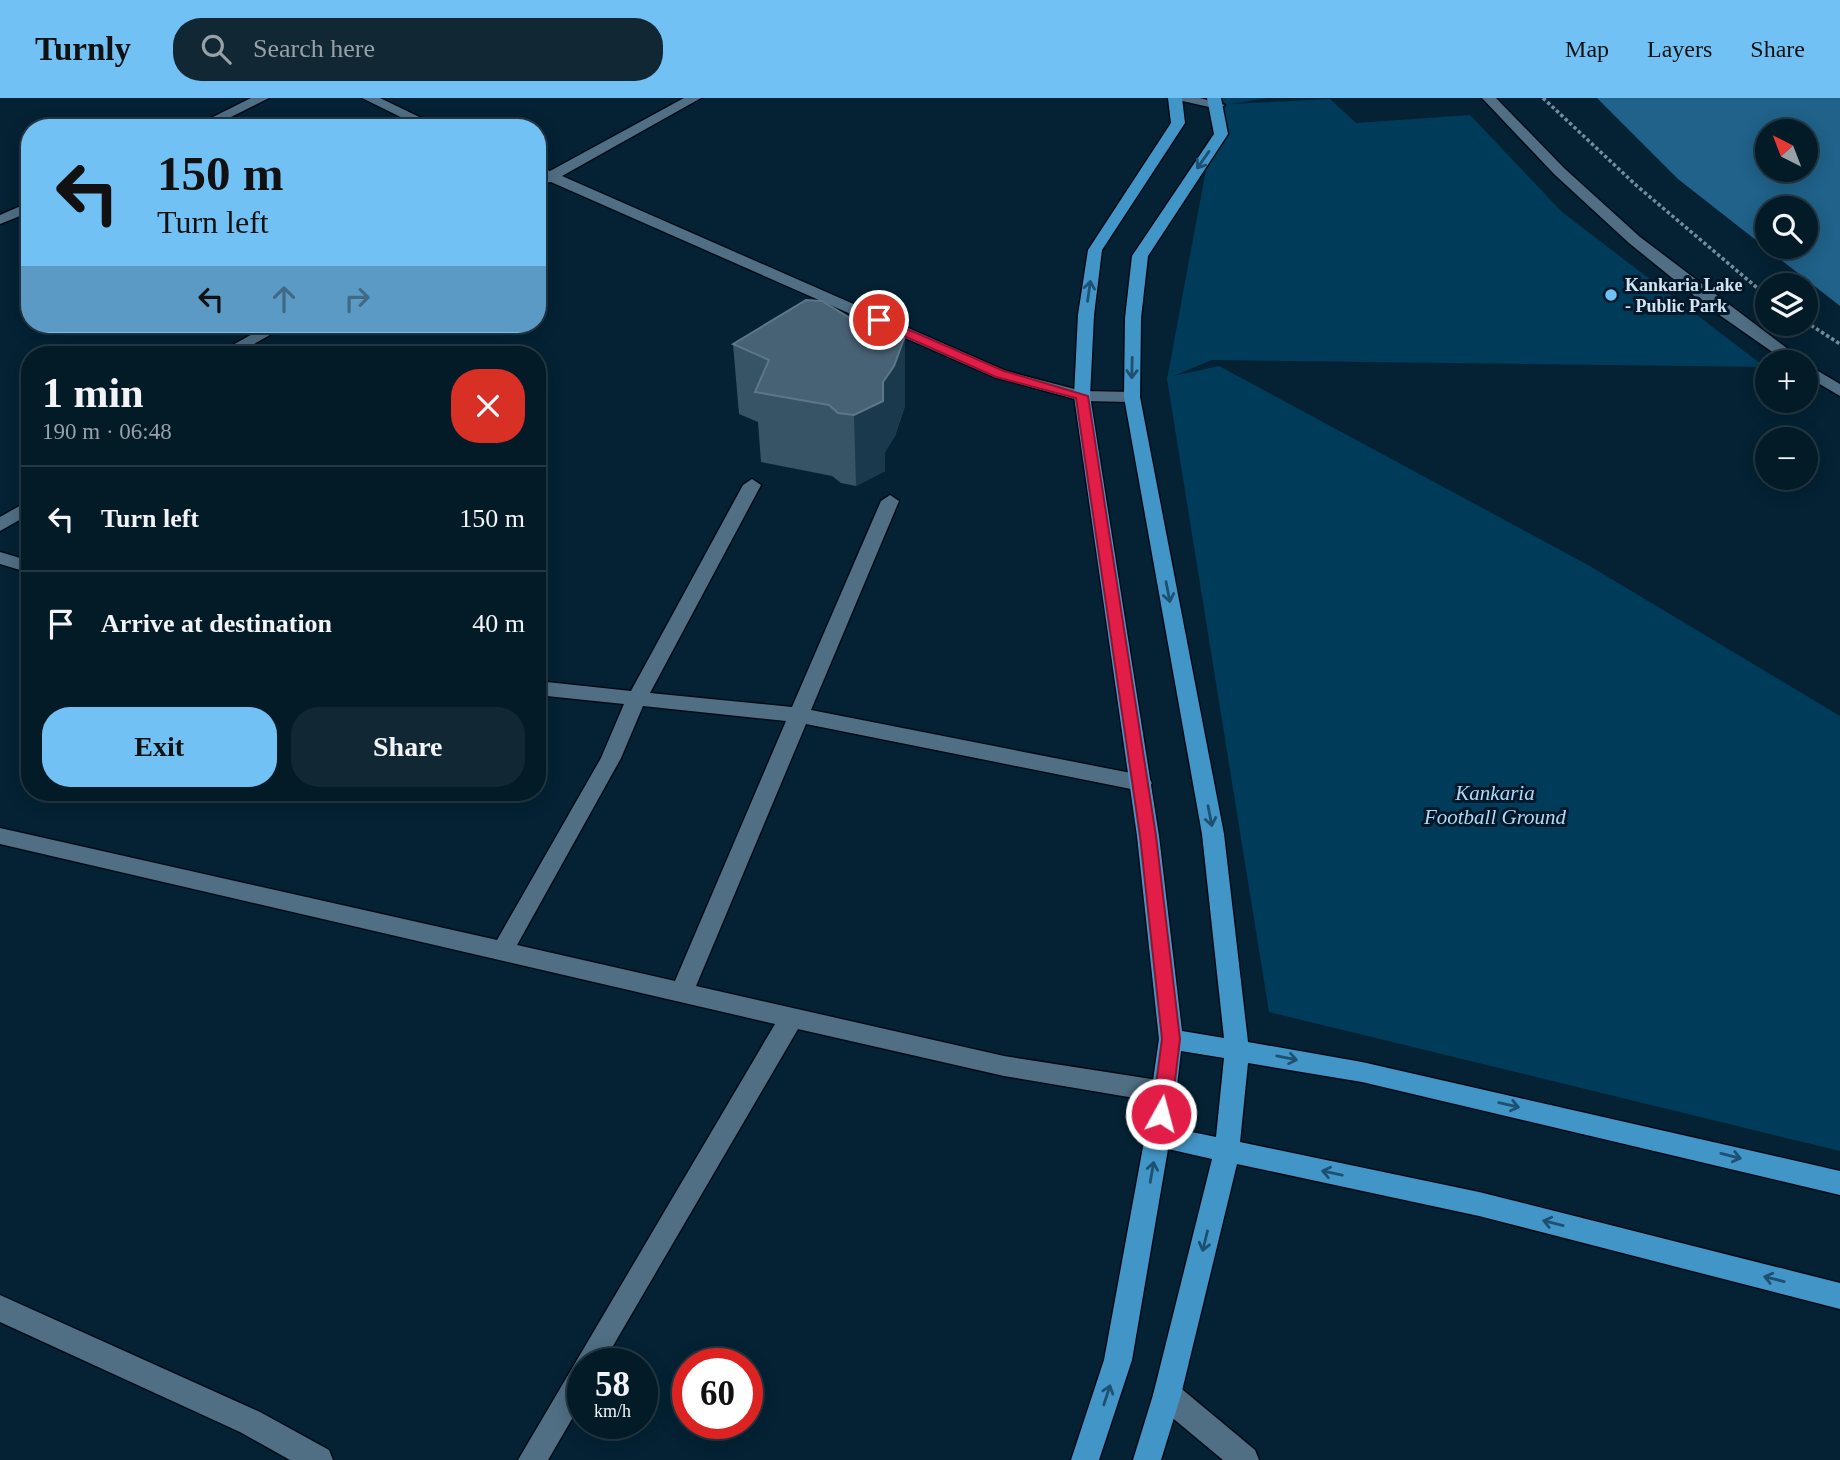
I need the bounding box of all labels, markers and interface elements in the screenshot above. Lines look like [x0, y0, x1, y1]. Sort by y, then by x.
search box [173, 18, 663, 81]
icon: search [197, 30, 235, 68]
text: Turnly [35, 31, 131, 67]
text: Search here [253, 34, 375, 63]
text: Map [1565, 36, 1609, 62]
text: Layers [1647, 36, 1712, 62]
text: Share [1750, 36, 1805, 62]
north arrow [1755, 119, 1818, 182]
map controls [1755, 119, 1818, 490]
text: 150 m [157, 146, 284, 201]
icon: left [42, 147, 133, 238]
one-way arrow [1196, 150, 1210, 169]
button: search [1755, 196, 1818, 259]
text: Turn left [157, 204, 269, 240]
button: layers [1755, 273, 1818, 336]
place label: Kankaria Lake - Public Park [1625, 275, 1743, 316]
icon: left [192, 280, 230, 318]
icon: ahead [265, 280, 303, 318]
icon: right [338, 280, 376, 318]
one-way arrow [1083, 281, 1096, 303]
marker: Kankaria Lake - Public Park [1603, 287, 1619, 303]
pin [849, 290, 909, 350]
icon: arrive [860, 301, 898, 339]
button: + [1755, 350, 1818, 413]
one-way arrow [1125, 356, 1139, 379]
button: close [451, 369, 525, 443]
text: 1 min [42, 370, 144, 416]
text: 190 m · 06:48 [42, 419, 172, 444]
button: − [1755, 427, 1818, 490]
icon: left [42, 500, 80, 538]
text: Turn left [101, 504, 199, 533]
text: 150 m [459, 504, 525, 533]
one-way arrow [1162, 580, 1175, 603]
icon: arrive [42, 605, 80, 643]
text: Arrive at destination [101, 609, 332, 638]
text: 40 m [472, 609, 525, 638]
button: Exit [42, 707, 277, 787]
button: Share [291, 707, 525, 787]
park label: Kankaria Football Ground [1423, 781, 1567, 829]
one-way arrow [1204, 804, 1217, 827]
one-way arrow [1275, 1051, 1298, 1065]
position arrow [1124, 1077, 1198, 1151]
one-way arrow [1497, 1099, 1520, 1113]
one-way arrow [1719, 1150, 1742, 1163]
one-way arrow [1145, 1161, 1159, 1184]
one-way arrow [1321, 1165, 1343, 1178]
one-way arrow [1542, 1216, 1565, 1229]
one-way arrow [1198, 1229, 1211, 1251]
one-way arrow [1763, 1272, 1786, 1285]
speed limit sign: 60 [672, 1348, 763, 1439]
text: 58 [595, 1365, 630, 1404]
one-way arrow [1101, 1384, 1114, 1406]
text: km/h [594, 1401, 631, 1421]

